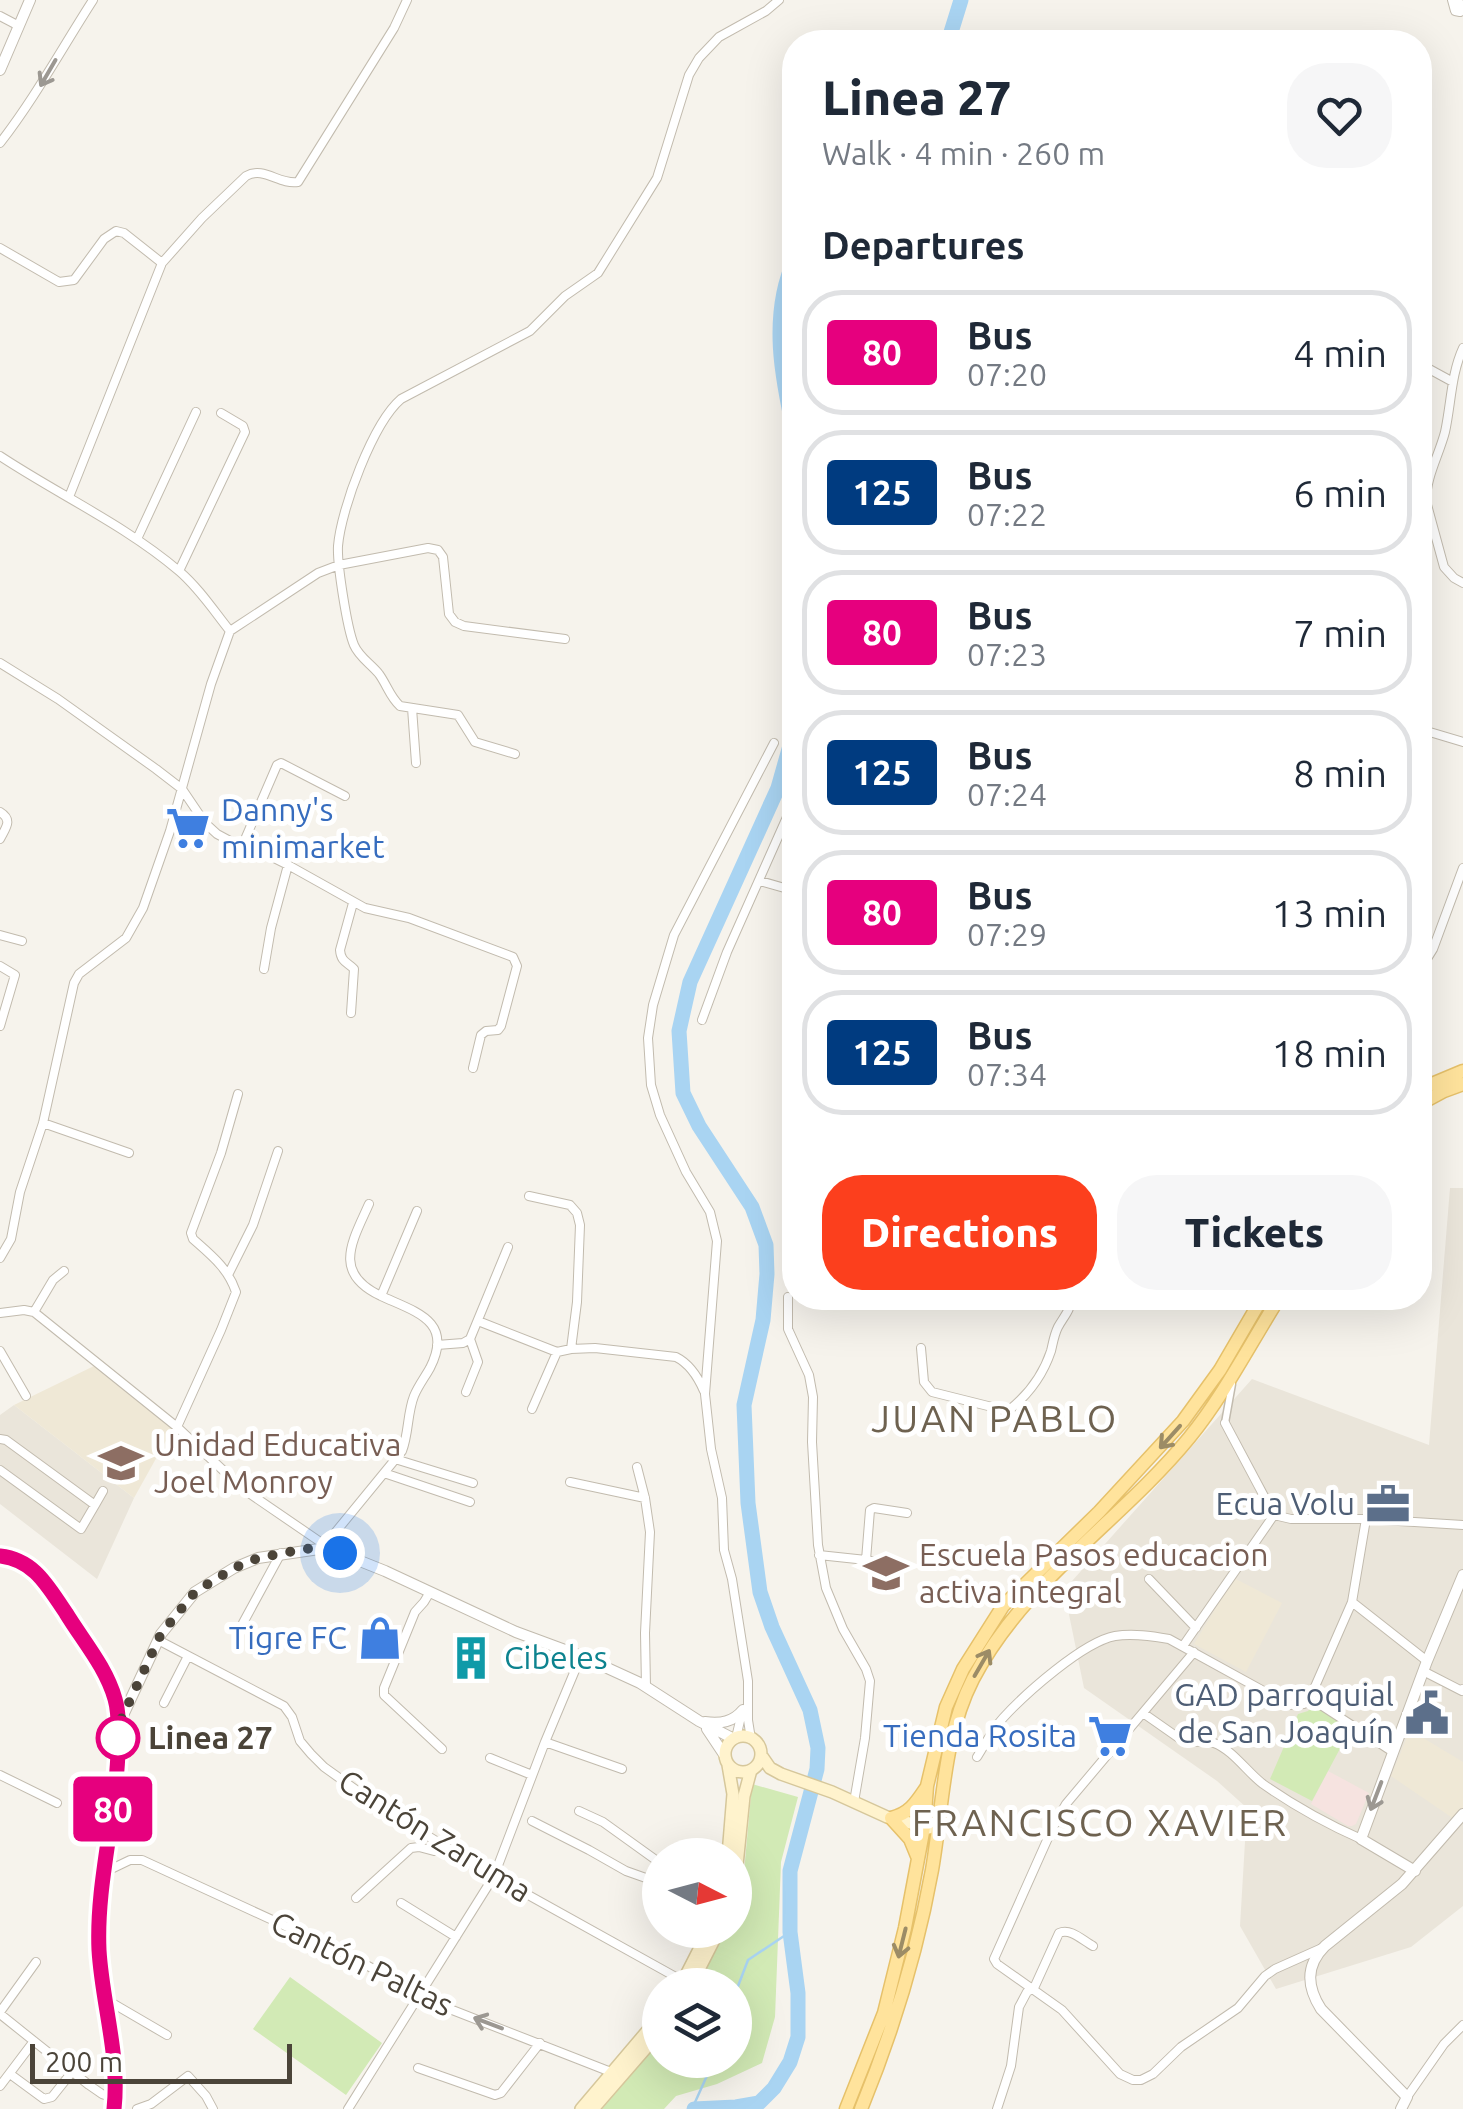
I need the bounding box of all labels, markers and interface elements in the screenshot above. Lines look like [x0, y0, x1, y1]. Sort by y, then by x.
one-way arrow [38, 58, 58, 86]
button: heart [1287, 63, 1392, 168]
text: Linea 27 [822, 70, 1011, 124]
text: Walk · 4 min · 260 m [822, 135, 1105, 171]
text: Departures [822, 224, 1024, 266]
text: Bus [967, 314, 1032, 356]
text: 80 [862, 332, 902, 372]
text: 4 min [1293, 332, 1387, 374]
text: 07:20 [967, 356, 1047, 392]
text: Bus [967, 454, 1032, 496]
text: 125 [852, 472, 912, 512]
text: 6 min [1293, 472, 1387, 514]
text: 07:22 [967, 496, 1047, 532]
text: Bus [967, 594, 1032, 636]
text: 80 [862, 612, 902, 652]
text: 7 min [1293, 612, 1387, 654]
text: 07:23 [967, 636, 1047, 672]
text: Bus [967, 734, 1032, 776]
text: 125 [852, 752, 912, 792]
text: 8 min [1293, 752, 1387, 794]
text: 07:24 [967, 776, 1047, 812]
place label: Danny's minimarket [221, 791, 385, 864]
supermarket icon: Danny's minimarket [164, 804, 212, 852]
text: Bus [967, 874, 1032, 916]
text: 80 [862, 892, 902, 932]
text: 13 min [1272, 892, 1387, 934]
text: 07:29 [967, 916, 1047, 952]
text: Bus [967, 1014, 1032, 1056]
text: 125 [852, 1032, 912, 1072]
text: 18 min [1272, 1032, 1387, 1074]
text: 07:34 [967, 1056, 1047, 1092]
button: Directions [822, 1175, 1097, 1290]
button: Tickets [1117, 1175, 1392, 1290]
district label: JUAN PABLO [871, 1397, 1119, 1439]
one-way arrow [1158, 1424, 1181, 1449]
place label: Unidad Educativa Joel Monroy [154, 1426, 401, 1499]
school or university icon: Unidad Educativa Joel Monroy [97, 1439, 145, 1487]
office icon: Ecua Volu [1364, 1480, 1412, 1528]
place label: Ecua Volu [1216, 1485, 1355, 1521]
your location [315, 1528, 365, 1578]
place label: Escuela Pasos educacion activa integral [919, 1536, 1269, 1609]
school or university icon: Escuela Pasos educacion activa integral [862, 1549, 910, 1597]
shop icon: Tigre FC [356, 1614, 404, 1662]
place label: Tigre FC [229, 1619, 347, 1655]
building icon: Cibeles [447, 1634, 495, 1682]
place label: Cibeles [504, 1639, 608, 1675]
one-way arrow [973, 1649, 993, 1678]
place label: GAD parroquial de San Joaquín [1174, 1676, 1394, 1749]
public building icon: GAD parroquial de San Joaquín [1403, 1689, 1451, 1737]
supermarket icon: Tienda Rosita [1086, 1712, 1134, 1760]
marker: Linea 27 [97, 1717, 139, 1759]
place label: Tienda Rosita [883, 1717, 1077, 1753]
place label: Linea 27 [148, 1719, 273, 1755]
street label: Cantón Zaruma [333, 1762, 538, 1909]
line badge: 80 [68, 1776, 158, 1842]
one-way arrow [1366, 1780, 1384, 1811]
text: 80 [93, 1789, 133, 1829]
district label: FRANCISCO XAVIER [912, 1801, 1288, 1843]
north arrow [642, 1838, 752, 1948]
map controls [642, 1838, 752, 2078]
street label: Cantón Paltas [266, 1904, 459, 2023]
one-way arrow [892, 1926, 910, 1958]
button: layers [642, 1968, 752, 2078]
one-way arrow [473, 2013, 504, 2031]
scale bar [30, 2039, 292, 2084]
text: 200 m [45, 2046, 123, 2077]

